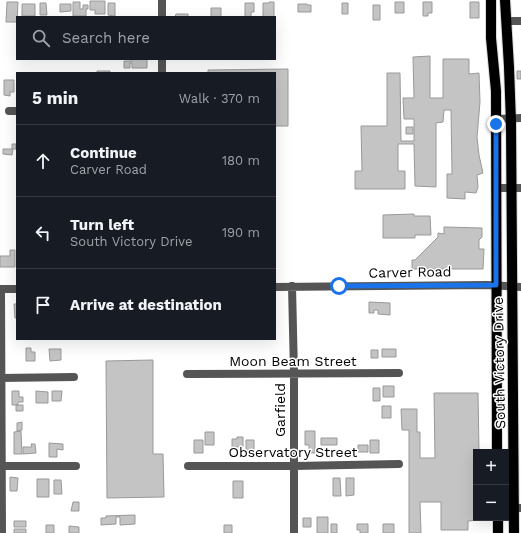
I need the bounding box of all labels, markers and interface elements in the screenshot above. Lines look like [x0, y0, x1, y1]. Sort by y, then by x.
search box [16, 16, 276, 60]
icon: search [30, 27, 52, 49]
text: Search here [62, 29, 150, 47]
text: 5 min [32, 88, 78, 108]
text: Walk · 370 m [179, 91, 260, 106]
route end [487, 115, 505, 133]
text: Continue [70, 144, 137, 162]
icon: ahead [32, 150, 54, 172]
text: 180 m [222, 153, 260, 168]
text: Carver Road [70, 162, 147, 177]
text: Turn left [70, 216, 134, 234]
icon: left [32, 222, 54, 244]
text: 190 m [222, 225, 260, 240]
text: South Victory Drive [70, 234, 193, 249]
street label: Carver Road [368, 263, 452, 281]
route start [330, 277, 348, 295]
icon: arrive [32, 294, 54, 316]
text: Arrive at destination [70, 296, 222, 314]
street label: South Victory Drive [490, 297, 508, 429]
street label: Moon Beam Street [229, 353, 357, 369]
street label: Garfield [272, 383, 288, 437]
street label: Observatory Street [229, 444, 358, 460]
map controls [473, 449, 509, 521]
button: + [473, 449, 509, 485]
button: − [473, 485, 509, 521]

